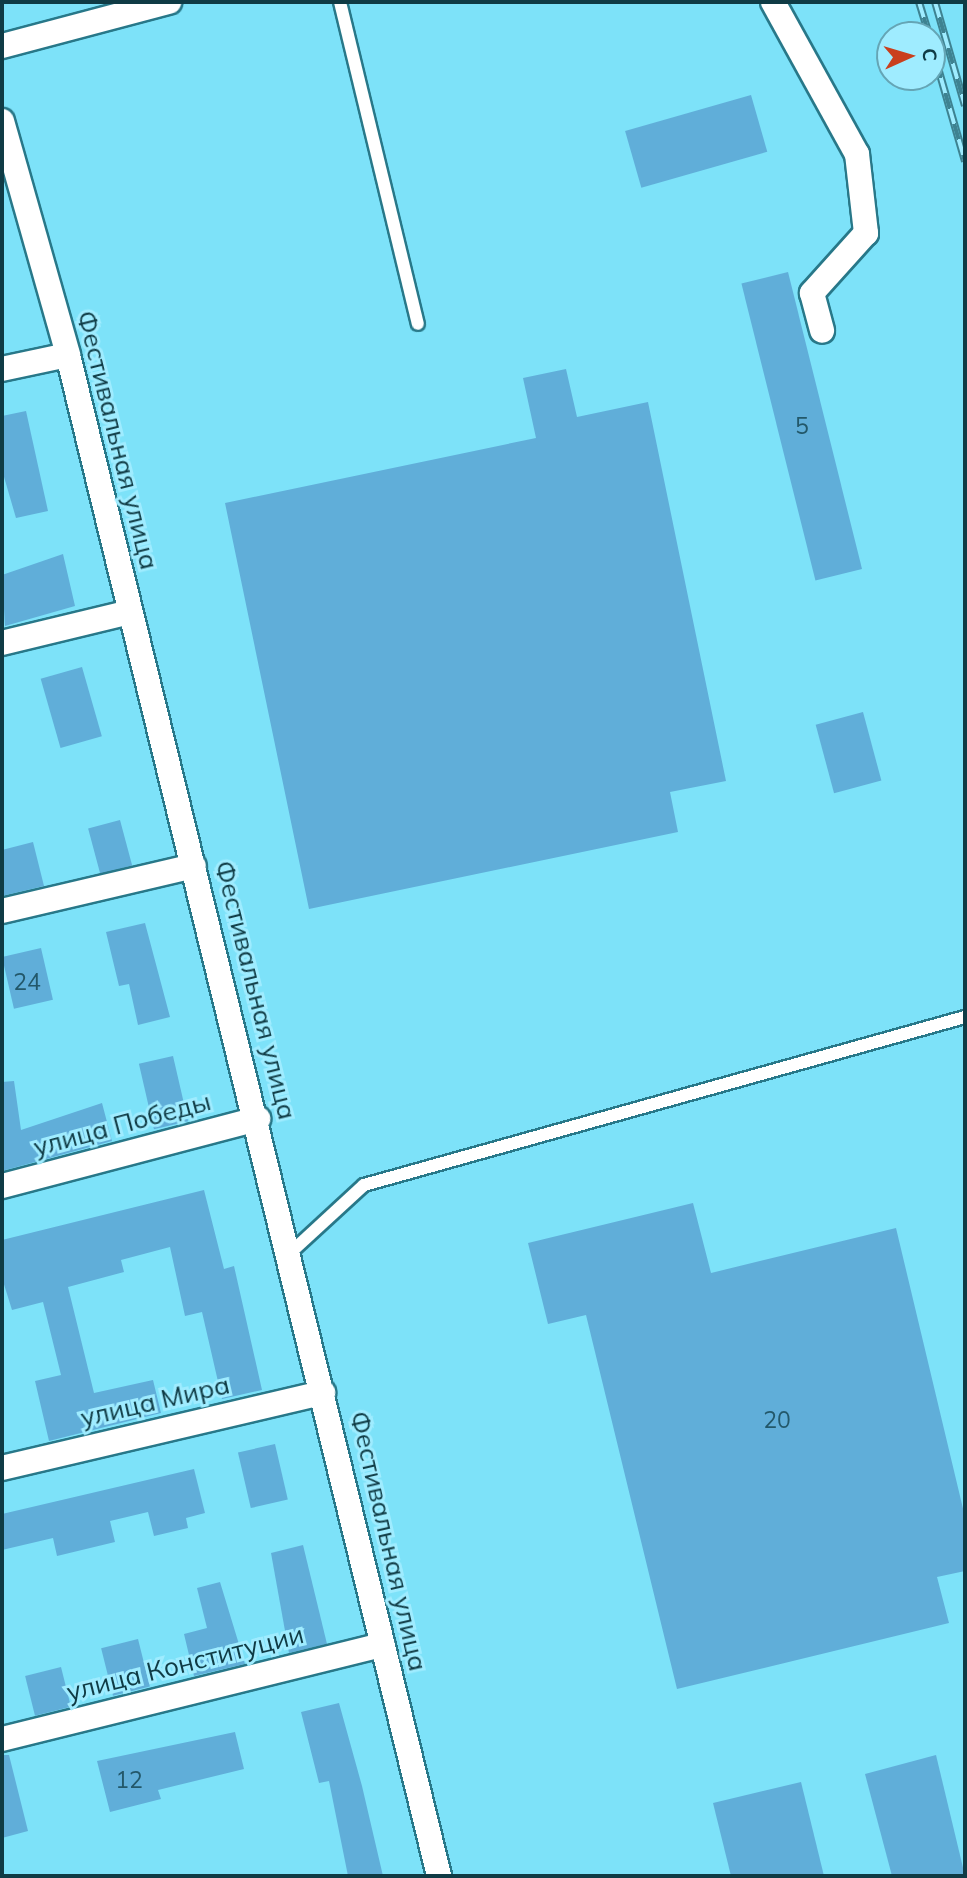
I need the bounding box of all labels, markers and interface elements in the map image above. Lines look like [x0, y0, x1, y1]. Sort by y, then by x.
north arrow [876, 21, 946, 91]
text: С [918, 47, 942, 62]
street label: Фестивальная улица [71, 307, 165, 573]
house number: 5 [795, 412, 809, 440]
street label: Фестивальная улица [209, 857, 303, 1123]
house number: 24 [13, 968, 41, 996]
street label: улица Победы [30, 1085, 214, 1163]
street label: улица Мира [77, 1369, 233, 1433]
house number: 20 [763, 1406, 791, 1434]
street label: Фестивальная улица [344, 1408, 434, 1674]
street label: улица Конституции [63, 1618, 307, 1708]
house number: 12 [115, 1766, 143, 1794]

